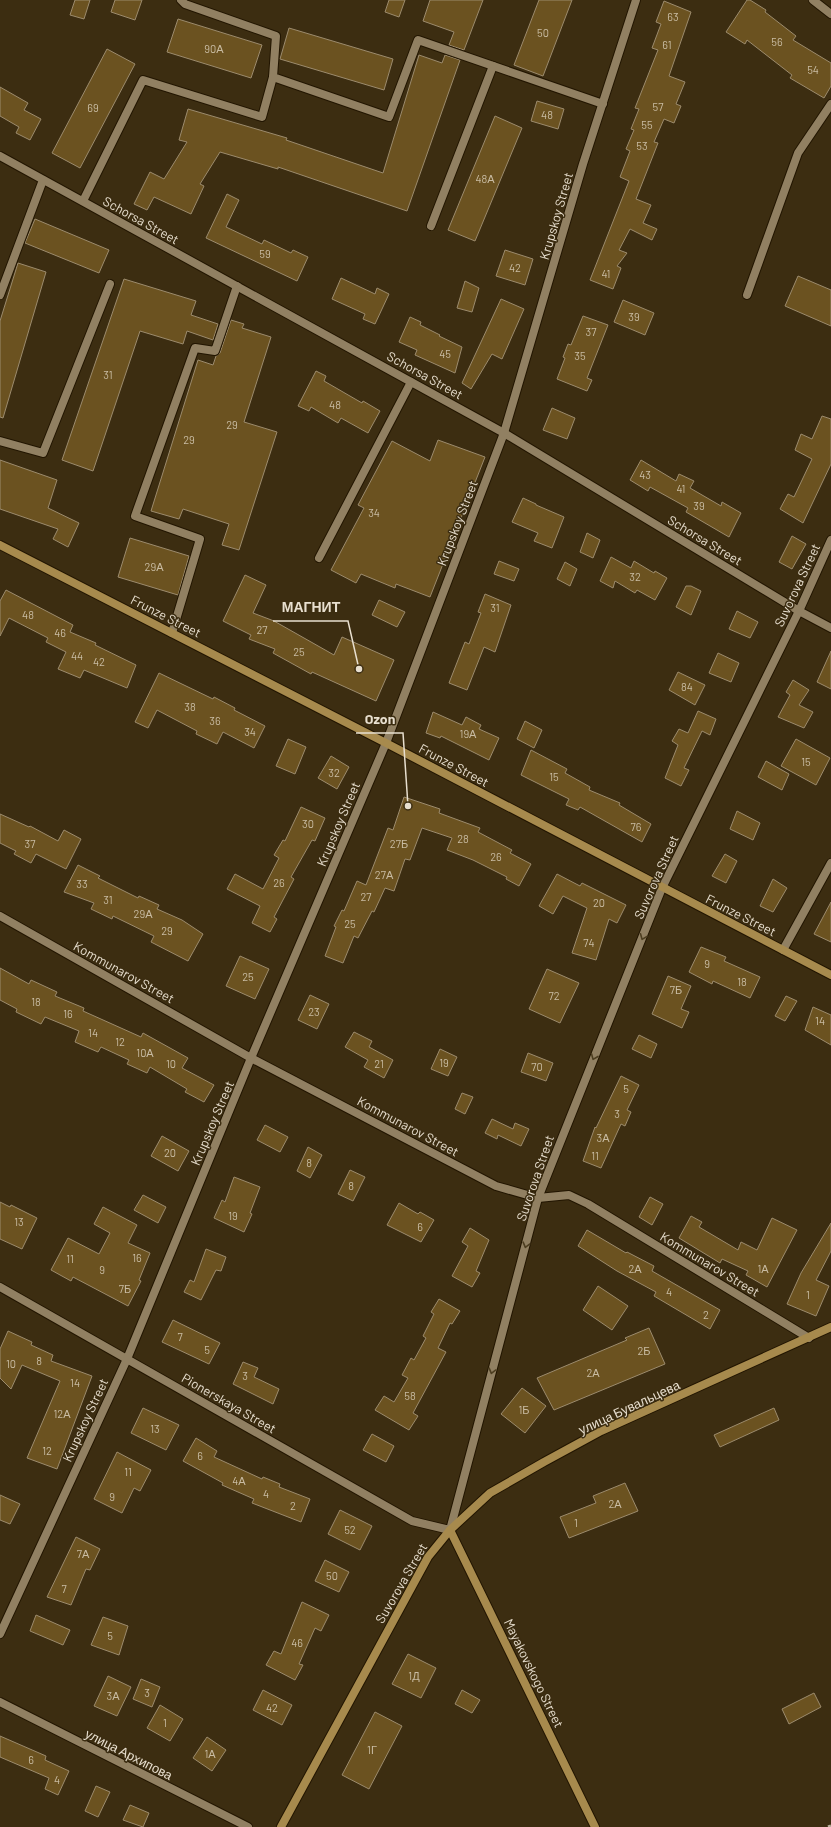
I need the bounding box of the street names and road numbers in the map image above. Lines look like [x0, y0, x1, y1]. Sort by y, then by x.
street label: Krupskoy Street [536, 170, 576, 262]
street label: Schorsa Street [100, 193, 182, 247]
street label: Schorsa Street [384, 348, 466, 402]
street label: Krupskoy Street [433, 478, 481, 568]
street label: Schorsa Street [665, 511, 745, 569]
street label: Suvorova Street [771, 541, 823, 629]
street label: Frunze Street [128, 591, 204, 641]
street label: Frunze Street [416, 740, 492, 790]
street label: Krupskoy Street [313, 779, 363, 869]
street label: Suvorova Street [630, 833, 682, 921]
street label: Frunze Street [703, 890, 779, 940]
street label: Kommunarov Street [71, 938, 177, 1006]
street label: Krupskoy Street [187, 1078, 237, 1168]
street label: Kommunarov Street [354, 1092, 462, 1160]
street label: Suvorova Street [513, 1133, 557, 1223]
street label: Kommunarov Street [658, 1228, 762, 1300]
street label: Pionerskaya Street [179, 1369, 279, 1437]
street label: Krupskoy Street [59, 1376, 111, 1464]
street label: улица Бувальцева [576, 1376, 683, 1437]
street label: Suvorova Street [372, 1540, 430, 1626]
street label: Mayakovskogo Street [501, 1616, 567, 1730]
street label: улица Архипова [83, 1725, 176, 1783]

